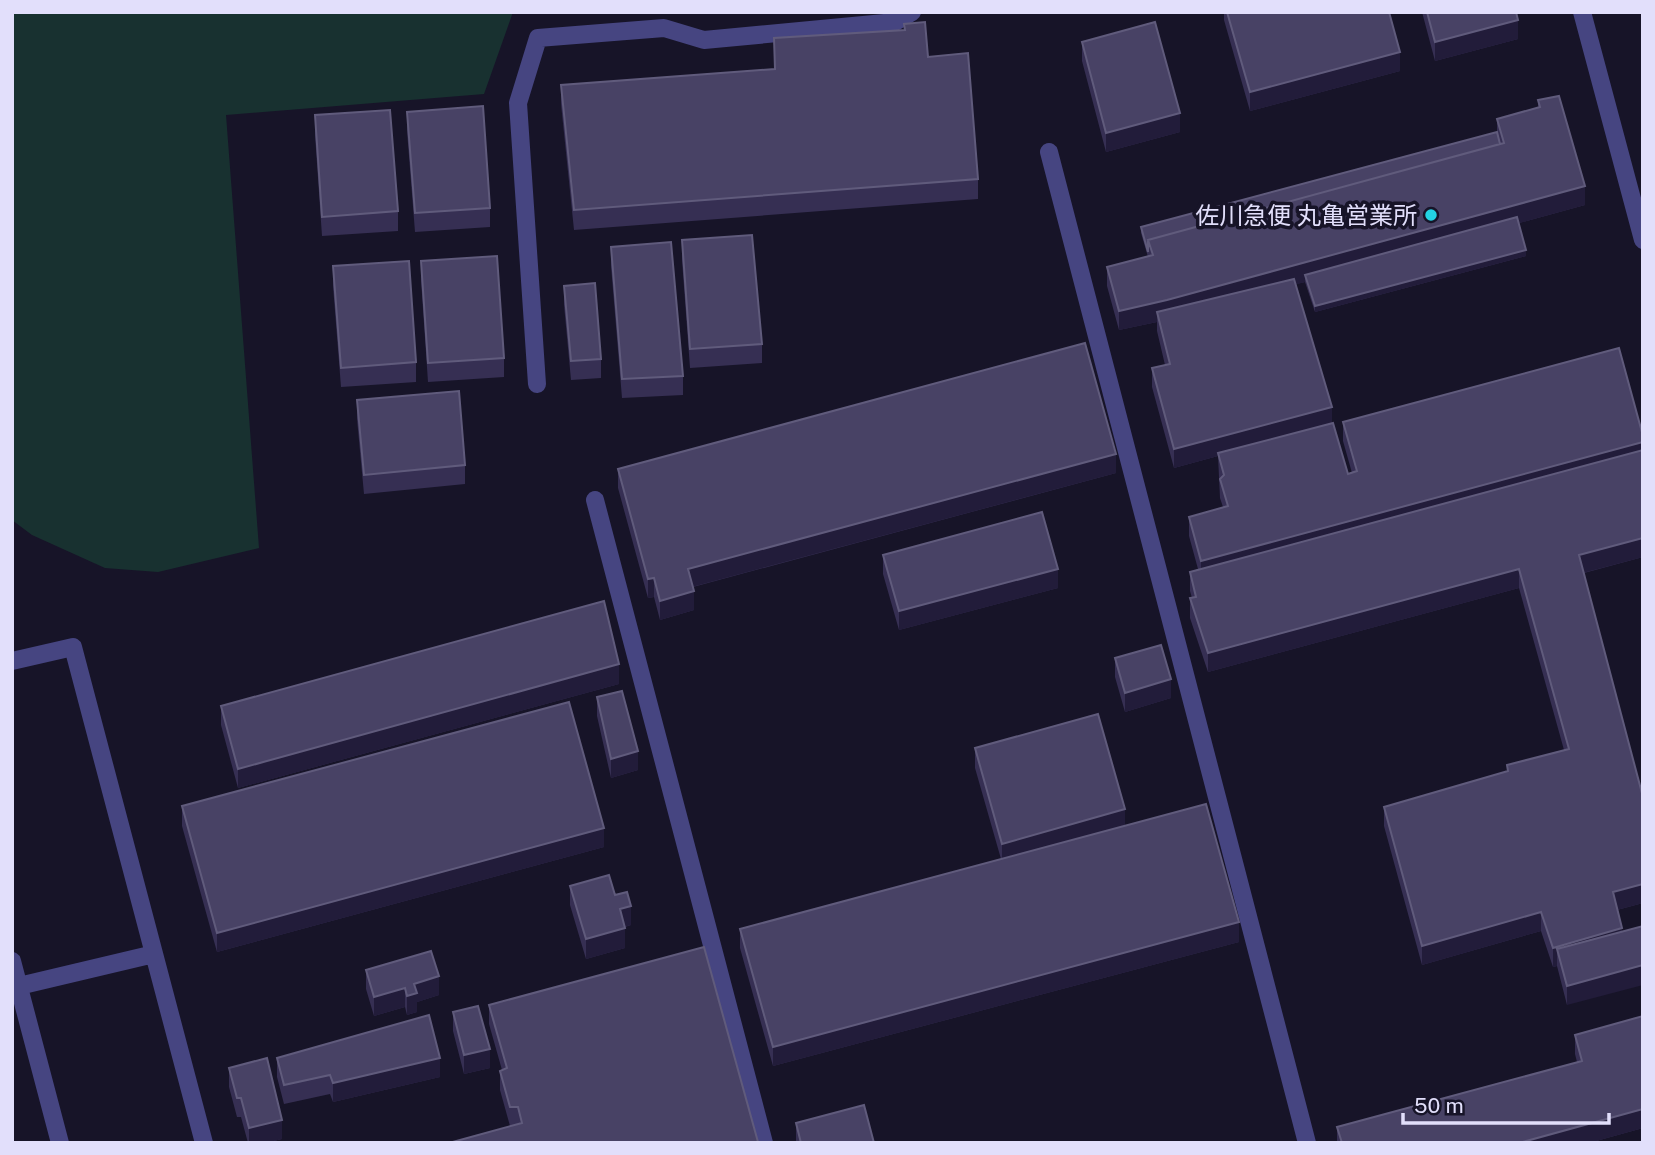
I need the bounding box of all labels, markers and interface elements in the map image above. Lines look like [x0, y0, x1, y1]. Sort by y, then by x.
place label: 佐川急便 丸亀営業所 [1195, 201, 1417, 229]
marker: 佐川急便 丸亀営業所 [1423, 207, 1439, 223]
scale bar [1403, 1082, 1610, 1126]
text: 50 m [1414, 1093, 1464, 1118]

